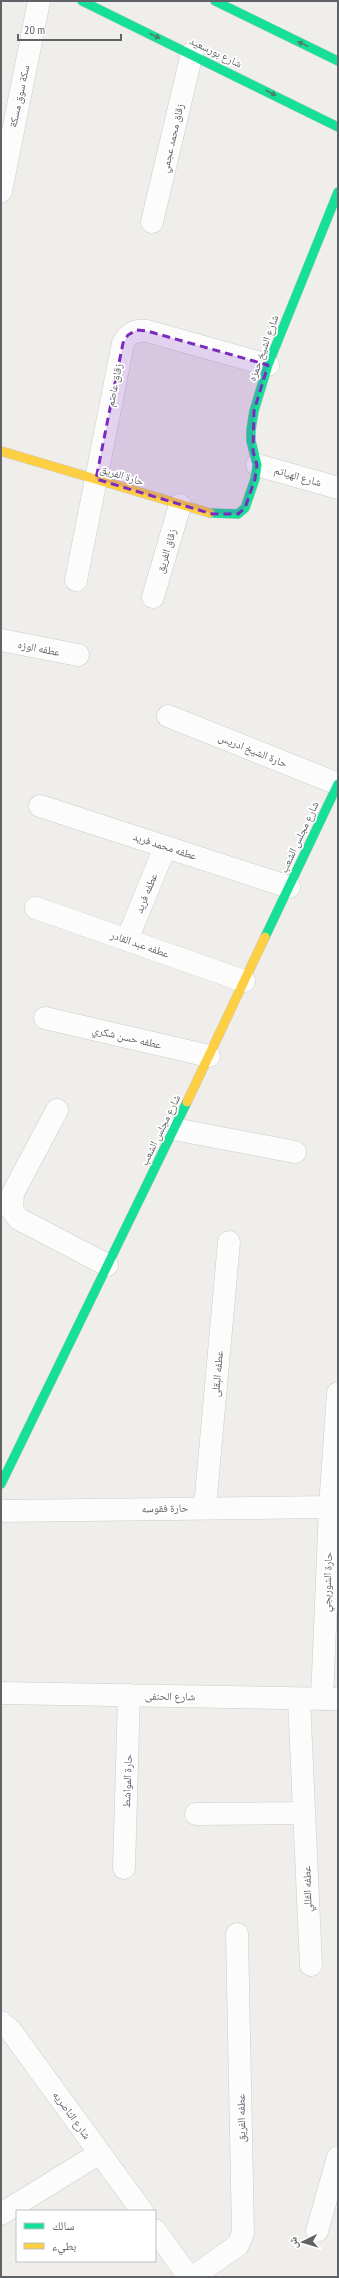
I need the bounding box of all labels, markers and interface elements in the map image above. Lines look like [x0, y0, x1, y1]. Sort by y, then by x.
scale bar [18, 16, 121, 42]
text: 20 m [24, 22, 45, 37]
one-way arrow [149, 33, 160, 39]
street label: شارع بورسعيد [187, 33, 245, 71]
one-way arrow [297, 41, 309, 47]
street label: سكة سوق مسكة [6, 63, 32, 129]
one-way arrow [266, 90, 277, 96]
street label: زقاق محمد عجمي [157, 102, 188, 174]
street label: شارع الشيخ حمزه [245, 313, 281, 383]
street label: زقاق عاصم [103, 362, 126, 408]
street label: حارة الفريق [98, 462, 146, 488]
street label: شارع الهياتم [272, 463, 323, 490]
street label: زقاق الفريق [153, 527, 179, 575]
street label: عطفه الوزه [17, 637, 62, 659]
street label: حارة الشيخ ادريس [216, 730, 290, 770]
street label: شارع مجلس الشعب [276, 799, 322, 875]
street label: عطفه محمد فريد [131, 829, 199, 863]
street label: عطفه فريد [132, 870, 161, 915]
street label: عطفه عبد القادر [108, 927, 172, 961]
street label: عطفه حسن شكري [91, 1022, 163, 1054]
street label: شارع مجلس الشعب [137, 1092, 183, 1168]
street label: عطفه البقلى [208, 1350, 226, 1398]
street label: حارة فقوسه [141, 1501, 189, 1515]
street label: حارة الشوربجي [319, 1552, 337, 1612]
street label: شارع الحنفى [145, 1689, 195, 1703]
street label: حارة المواشط [119, 1754, 135, 1808]
street label: عطفه القللي [299, 1865, 317, 1912]
street label: شارع الناصريه [50, 2088, 94, 2142]
street label: عطفه الفريق [234, 2093, 248, 2142]
legend [16, 2210, 156, 2262]
text: سالك [52, 2218, 74, 2233]
north arrow [283, 2222, 323, 2262]
text: ش [286, 2236, 302, 2249]
text: بطيء [52, 2238, 76, 2256]

